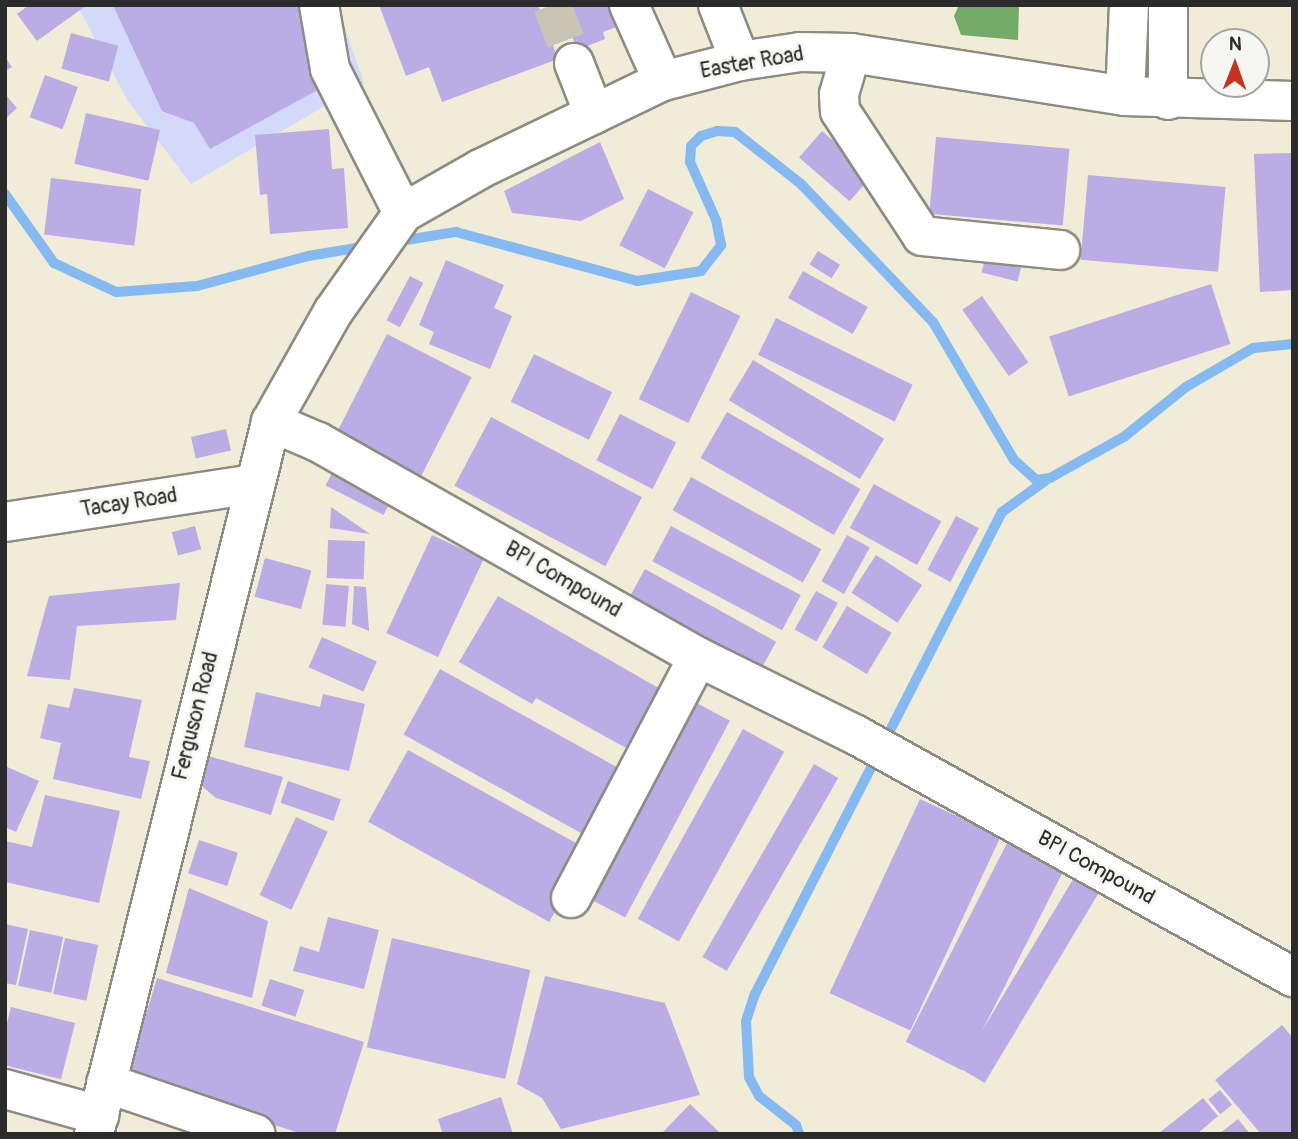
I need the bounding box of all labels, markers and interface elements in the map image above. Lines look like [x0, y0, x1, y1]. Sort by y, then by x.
north arrow [1200, 28, 1270, 98]
text: N [1229, 32, 1242, 56]
street label: Easter Road [698, 42, 806, 84]
street label: Tacay Road [79, 483, 179, 523]
street label: BPI Compound [500, 537, 626, 623]
street label: Ferguson Road [168, 649, 224, 783]
street label: BPI Compound [1033, 825, 1159, 911]

